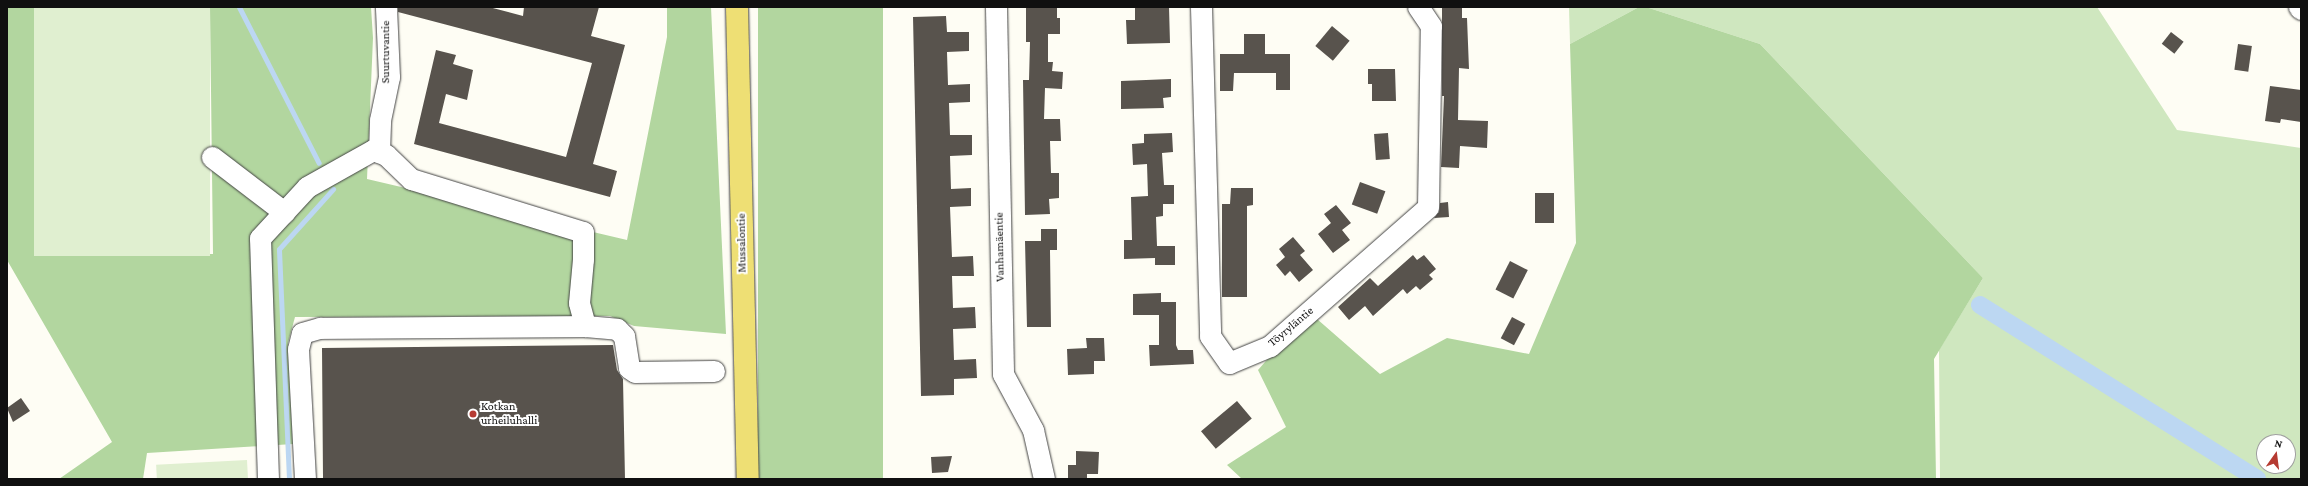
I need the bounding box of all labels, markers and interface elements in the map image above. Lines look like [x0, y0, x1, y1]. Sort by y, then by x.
street label: Suurtuvantie [379, 21, 393, 83]
street label: Vanhamäentie [992, 212, 1008, 282]
street label: Mussalontie [734, 213, 750, 273]
street label: Töyryläntie [1265, 304, 1317, 350]
place label: Kotkan urheiluhalli [481, 400, 537, 428]
marker: Kotkan urheiluhalli [468, 409, 478, 419]
north arrow [2256, 434, 2296, 474]
text: N [2274, 437, 2284, 450]

